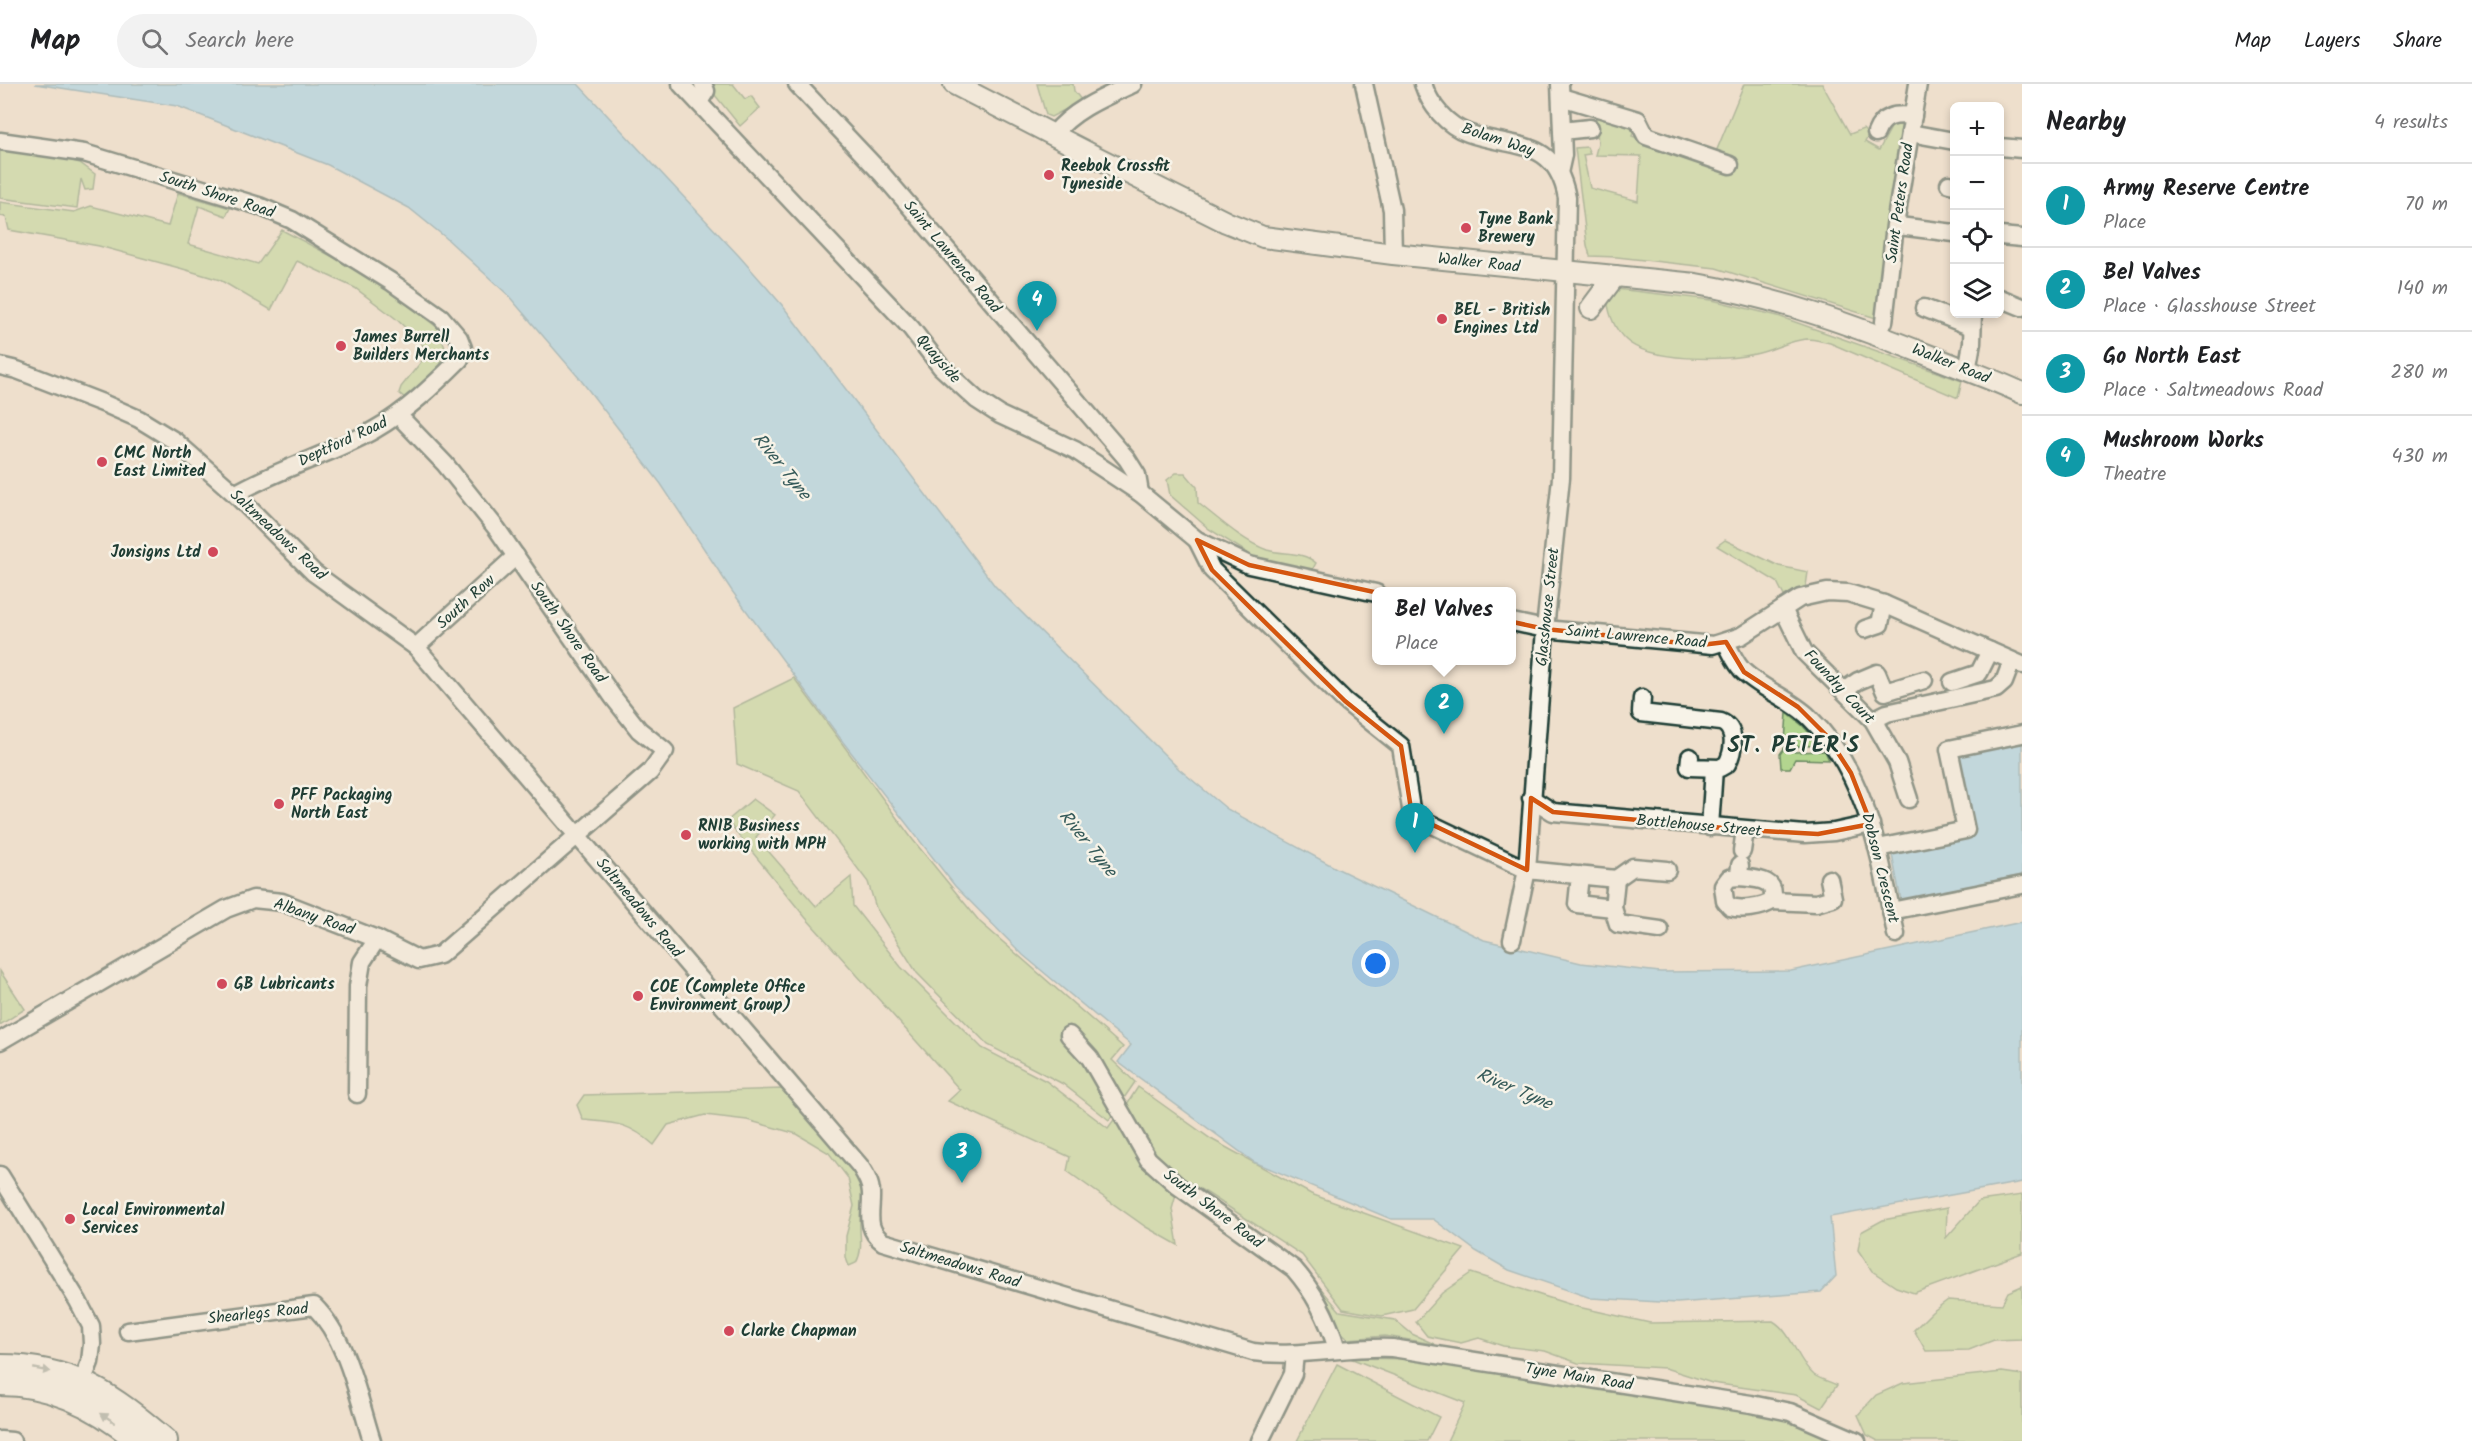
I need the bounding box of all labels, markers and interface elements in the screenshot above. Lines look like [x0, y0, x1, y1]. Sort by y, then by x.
search box [117, 14, 537, 68]
text: Map [30, 19, 81, 64]
text: Search here [186, 24, 294, 59]
icon: search [138, 25, 171, 58]
text: Map [2234, 25, 2271, 58]
text: Layers [2304, 25, 2360, 58]
text: Share [2393, 25, 2442, 58]
map controls [1950, 102, 2004, 318]
button: + [1950, 102, 2004, 156]
text: Nearby [2046, 102, 2126, 144]
text: 4 results [2374, 107, 2448, 139]
street label: Bolam Way [1458, 116, 1538, 164]
street label: Saint Peters Road [1879, 140, 1921, 265]
place label: Reebok Crossfit Tyneside [1061, 154, 1171, 197]
button: − [1950, 156, 2004, 210]
street label: South Shore Road [156, 165, 279, 226]
marker: Reebok Crossfit Tyneside [1042, 168, 1056, 182]
text: Army Reserve Centre [2103, 172, 2309, 207]
text: 1 [2062, 189, 2069, 221]
text: 70 m [2405, 189, 2448, 221]
street label: Saint Lawrence Road [897, 195, 1008, 320]
place label: Tyne Bank Brewery [1478, 207, 1554, 250]
text: Place [2103, 207, 2146, 239]
button: locate [1950, 210, 2004, 264]
marker: Tyne Bank Brewery [1459, 221, 1473, 235]
street label: Walker Road [1437, 246, 1522, 280]
text: Bel Valves [2103, 256, 2201, 291]
button: layers [1950, 264, 2004, 318]
text: 2 [2060, 273, 2071, 305]
text: 140 m [2397, 273, 2448, 305]
pin: 4 [1018, 282, 1056, 331]
text: Place · Glasshouse Street [2103, 291, 2316, 323]
place label: BEL - British Engines Ltd [1454, 298, 1550, 341]
marker: BEL - British Engines Ltd [1435, 312, 1449, 326]
place label: James Burrell Builders Merchants [353, 325, 490, 368]
street label: Quayside [909, 329, 967, 389]
street label: Walker Road [1908, 337, 1995, 391]
marker: James Burrell Builders Merchants [334, 339, 348, 353]
text: Go North East [2103, 340, 2241, 375]
text: 3 [2060, 357, 2071, 389]
text: 280 m [2390, 357, 2448, 389]
text: Place · Saltmeadows Road [2103, 375, 2323, 407]
street label: Deptford Road [294, 410, 393, 474]
text: Mushroom Works [2103, 424, 2264, 459]
water label: River Tyne [745, 427, 818, 508]
place label: CMC North East Limited [114, 441, 206, 484]
text: 4 [2060, 441, 2071, 473]
text: 430 m [2392, 441, 2448, 473]
marker: CMC North East Limited [95, 455, 109, 469]
text: Theatre [2103, 459, 2166, 491]
street label: Saltmeadows Road [224, 483, 333, 587]
place label: Jonsigns Ltd [111, 540, 201, 565]
marker: Jonsigns Ltd [206, 545, 220, 559]
street label: Glasshouse Street [1529, 546, 1567, 668]
street label: South Row [431, 568, 501, 635]
street label: South Shore Road [523, 576, 613, 689]
popup [1372, 587, 1516, 665]
text: Bel Valves [1395, 593, 1493, 628]
street label: Saint Lawrence Road [1564, 618, 1709, 656]
text: Place [1395, 628, 1438, 660]
street label: Foundry Court [1797, 644, 1881, 731]
pin: 2 [1424, 684, 1464, 734]
district label: ST. PETER'S [1728, 729, 1860, 764]
place label: PFF Packaging North East [291, 783, 393, 826]
marker: PFF Packaging North East [272, 797, 286, 811]
water label: River Tyne [1051, 804, 1124, 885]
pin: 1 [1396, 804, 1434, 853]
street label: Bottlehouse Street [1635, 808, 1763, 844]
street label: Dobson Crescent [1854, 810, 1906, 927]
place label: RNIB Business working with MPH [698, 814, 826, 857]
marker: RNIB Business working with MPH [679, 828, 693, 842]
street label: Saltmeadows Road [589, 852, 689, 965]
street label: Albany Road [270, 891, 359, 943]
your location [1361, 949, 1390, 978]
place label: GB Lubricants [234, 972, 335, 997]
place label: COE (Complete Office Environment Group) [650, 975, 806, 1018]
marker: GB Lubricants [215, 977, 229, 991]
marker: COE (Complete Office Environment Group) [631, 989, 645, 1003]
water label: River Tyne [1472, 1061, 1558, 1120]
pin: 3 [942, 1134, 982, 1183]
street label: South Shore Road [1158, 1163, 1269, 1256]
place label: Local Environmental Services [82, 1198, 225, 1241]
marker: Local Environmental Services [63, 1212, 77, 1226]
street label: Saltmeadows Road [897, 1235, 1024, 1296]
street label: Shearlegs Road [206, 1296, 311, 1332]
place label: Clarke Chapman [741, 1319, 857, 1344]
marker: Clarke Chapman [722, 1324, 736, 1338]
street label: Tyne Main Road [1523, 1356, 1636, 1398]
one-way arrow [33, 1366, 52, 1375]
one-way arrow [100, 1412, 117, 1423]

